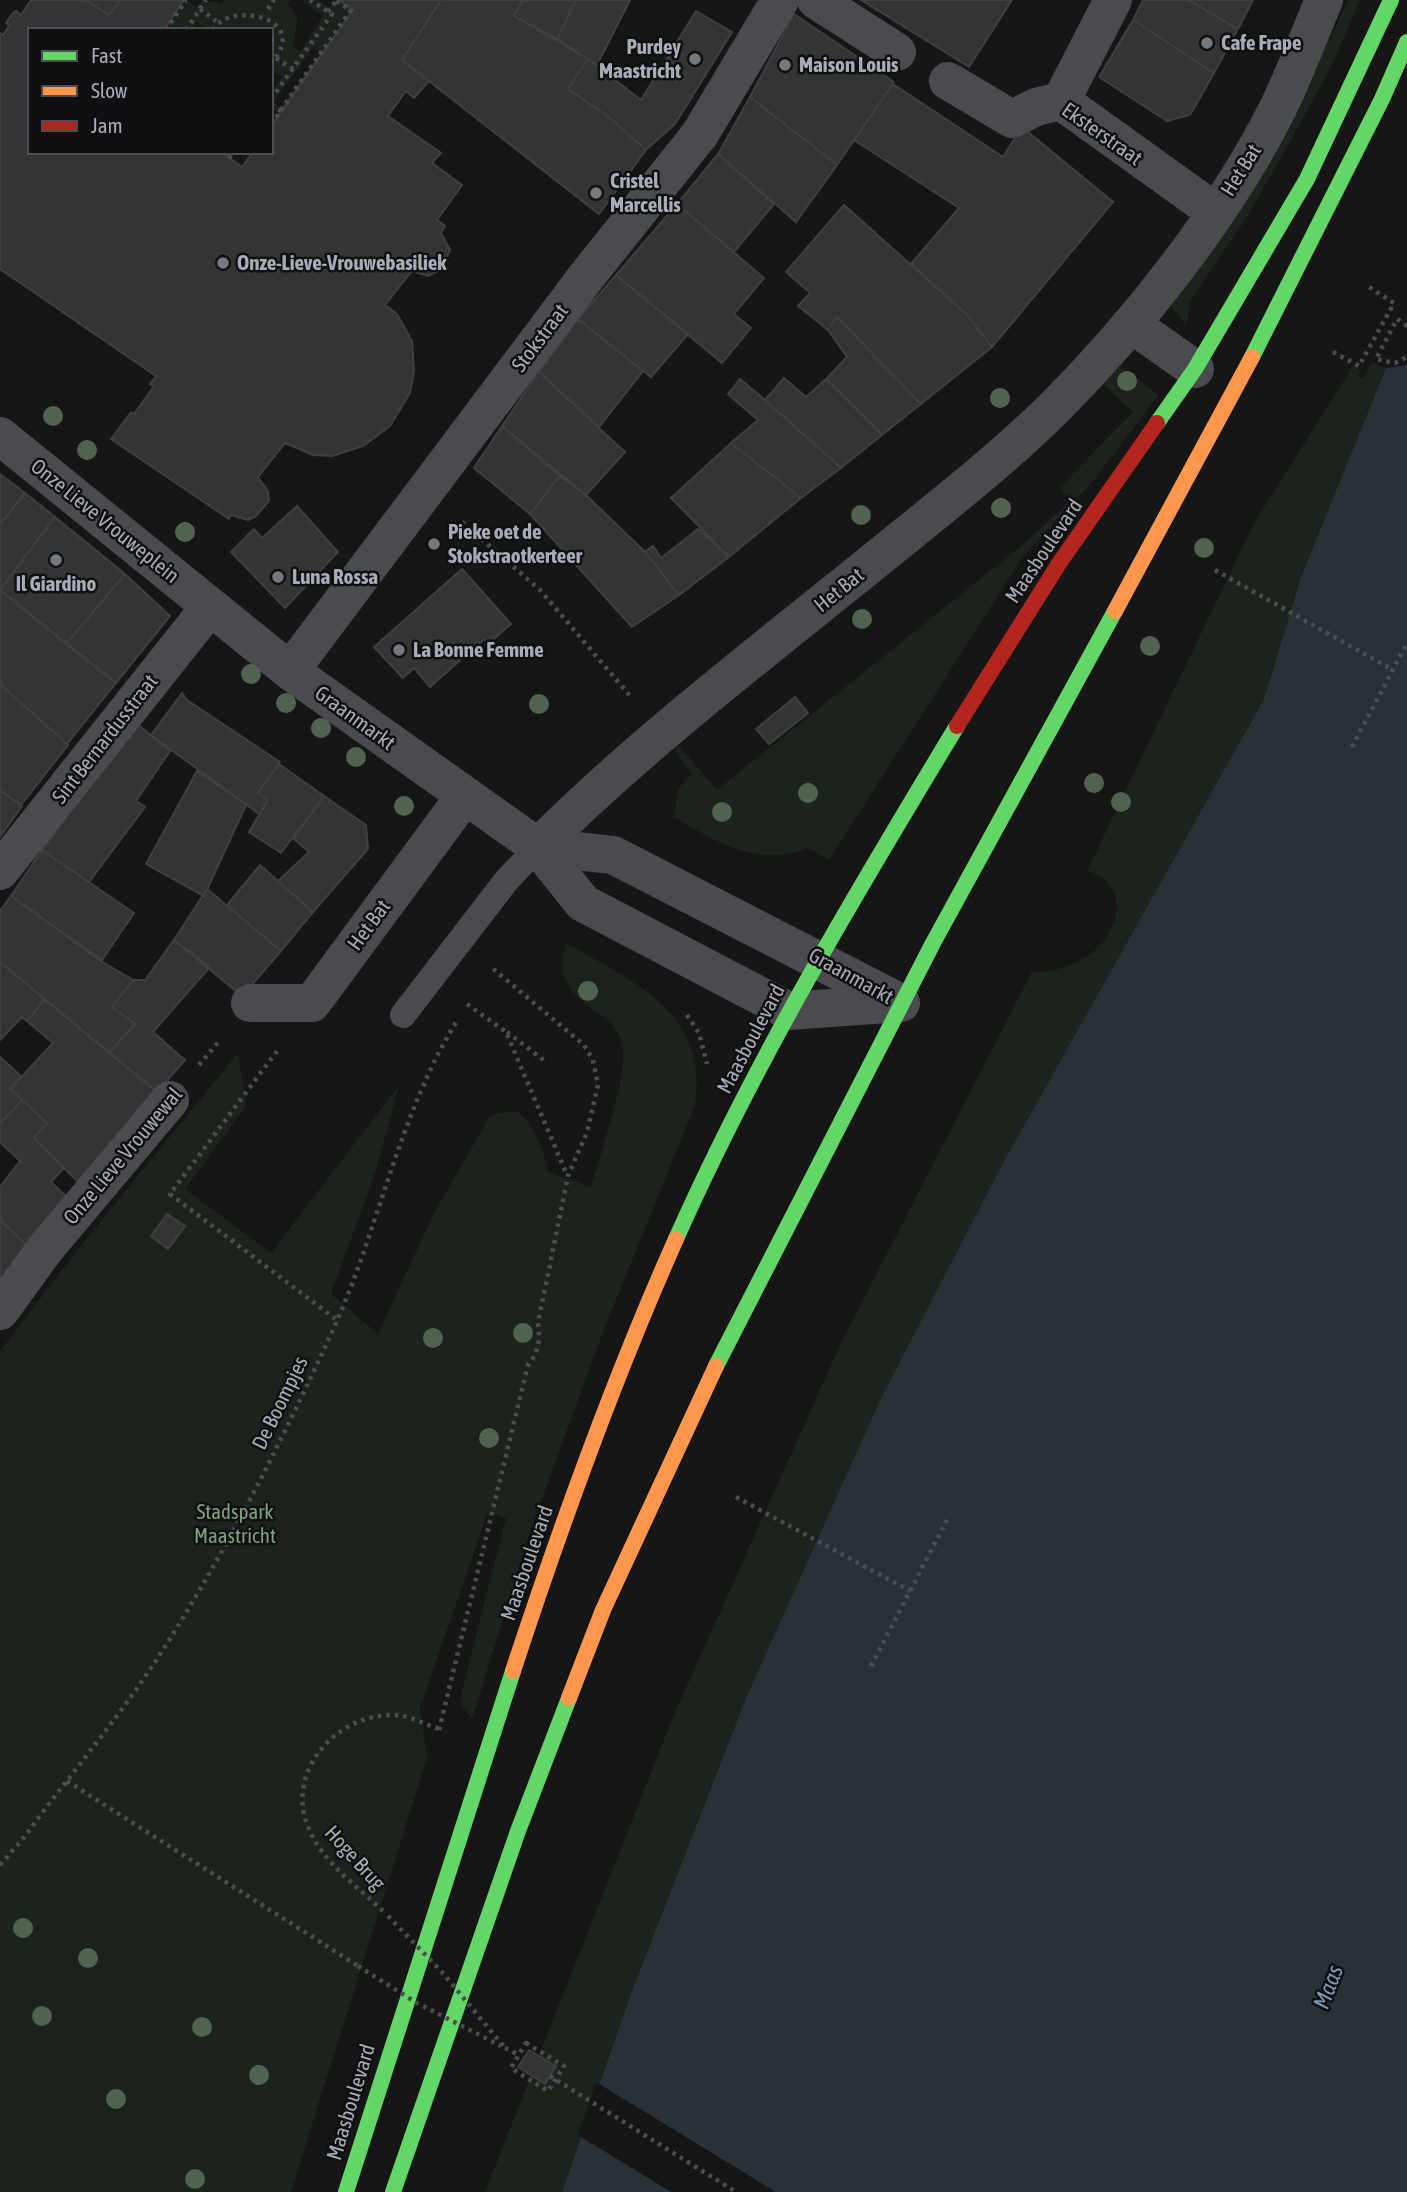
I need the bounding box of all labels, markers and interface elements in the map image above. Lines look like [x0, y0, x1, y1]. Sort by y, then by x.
legend [28, 28, 273, 154]
place label: Cafe Frape [1221, 30, 1302, 54]
place label: Purdey Maastricht [599, 34, 681, 82]
marker: Cafe Frape [1199, 35, 1215, 51]
text: Fast [91, 43, 122, 67]
marker: Purdey Maastricht [687, 51, 703, 67]
place label: Maison Louis [799, 52, 899, 76]
marker: Maison Louis [777, 57, 793, 73]
text: Slow [91, 78, 128, 102]
street label: Eksterstraat [1058, 97, 1147, 169]
text: Jam [91, 113, 123, 137]
street label: Het Bat [1215, 139, 1265, 200]
place label: Cristel Marcellis [610, 168, 681, 216]
marker: Cristel Marcellis [588, 185, 604, 201]
place label: Onze-Lieve-Vrouwebasiliek [237, 250, 447, 274]
marker: Onze-Lieve-Vrouwebasiliek [215, 255, 231, 271]
street label: Stokstraat [506, 299, 572, 376]
street label: Onze Lieve Vrouweplein [27, 453, 185, 587]
street label: Maasboulevard [1000, 494, 1087, 607]
place label: Pieke oet de Stokstraotkerteer [448, 519, 583, 567]
marker: Pieke oet de Stokstraotkerteer [426, 536, 442, 552]
marker: Il Giardino [48, 552, 64, 568]
street label: Het Bat [809, 562, 868, 616]
place label: Luna Rossa [292, 564, 378, 588]
marker: Luna Rossa [270, 569, 286, 585]
place label: Il Giardino [16, 571, 96, 595]
place label: La Bonne Femme [413, 637, 544, 661]
marker: La Bonne Femme [391, 642, 407, 658]
street label: Sint Bernardusstraat [46, 669, 162, 808]
street label: Graanmarkt [311, 680, 400, 754]
street label: Het Bat [342, 895, 394, 954]
street label: Graanmarkt [805, 942, 898, 1008]
street label: Maasboulevard [711, 980, 789, 1097]
street label: Onze Lieve Vrouwewal [58, 1082, 187, 1229]
street label: De Boompjes [246, 1352, 312, 1453]
park label: Stadspark Maastricht [194, 1499, 276, 1547]
street label: Maasboulevard [495, 1502, 557, 1623]
street label: Hoge Brug [321, 1820, 391, 1894]
water label: Maas [1308, 1961, 1348, 2013]
street label: Maasboulevard [321, 2041, 379, 2163]

